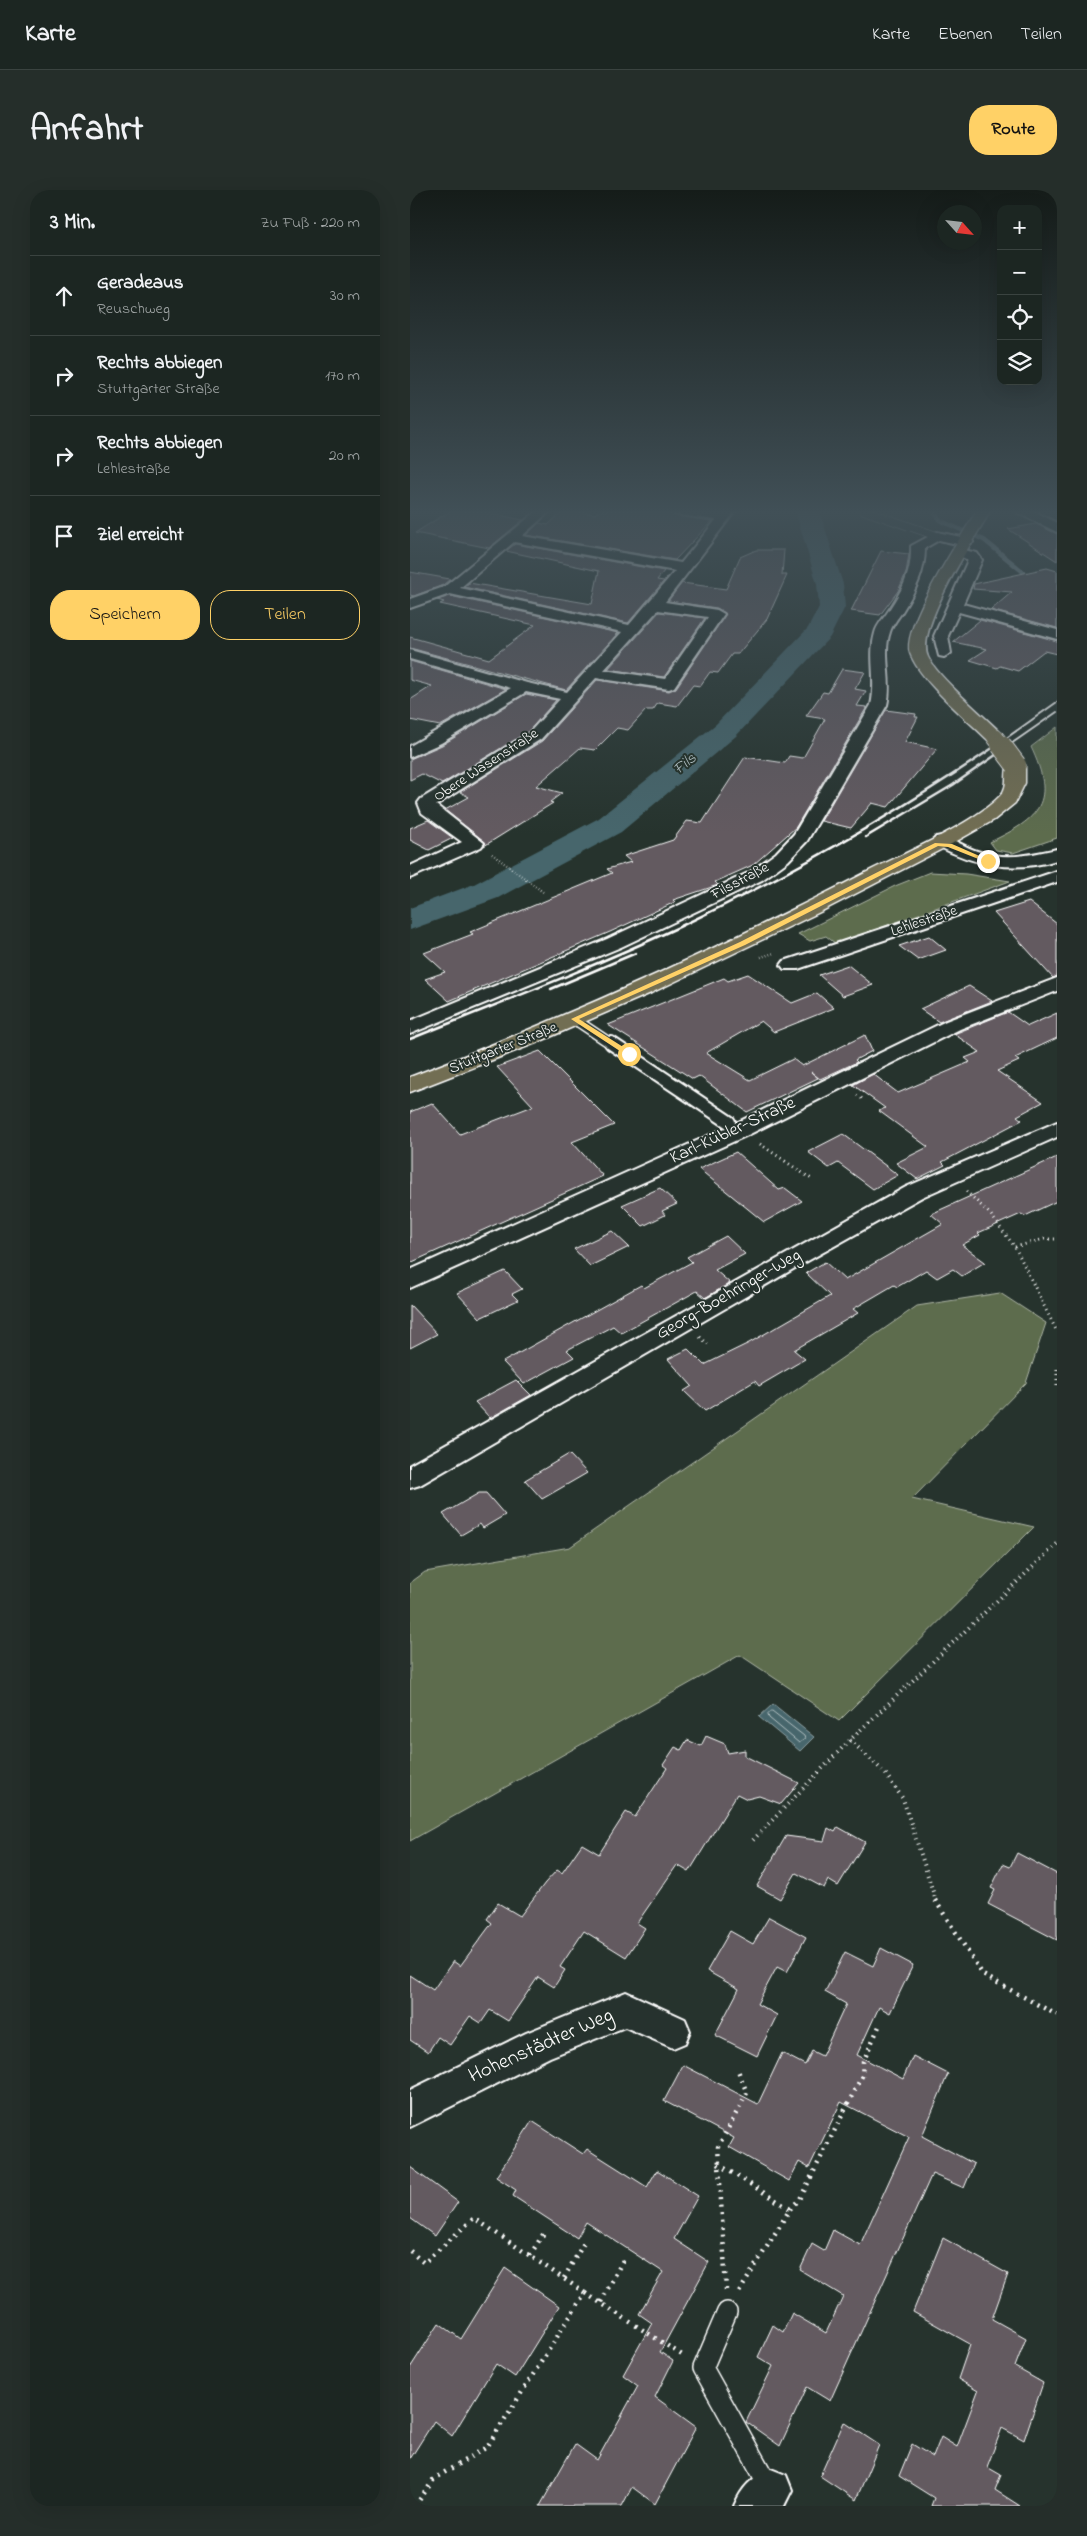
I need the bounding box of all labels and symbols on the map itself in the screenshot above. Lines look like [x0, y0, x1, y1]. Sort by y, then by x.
north arrow [937, 205, 982, 250]
street label: Obere Wasenstraße [429, 723, 543, 807]
water label: Fils [668, 747, 703, 781]
route end [977, 850, 1000, 873]
street label: Filsstraße [706, 856, 773, 906]
street label: Lehlestraße [888, 899, 960, 943]
street label: Stuttgarter Straße [446, 1016, 561, 1081]
route start [618, 1043, 641, 1066]
street label: Karl-Kübler-Straße [666, 1090, 801, 1171]
street label: Georg-Boehringer-Weg [652, 1243, 807, 1348]
street label: Hohenstädter Weg [464, 2001, 619, 2093]

